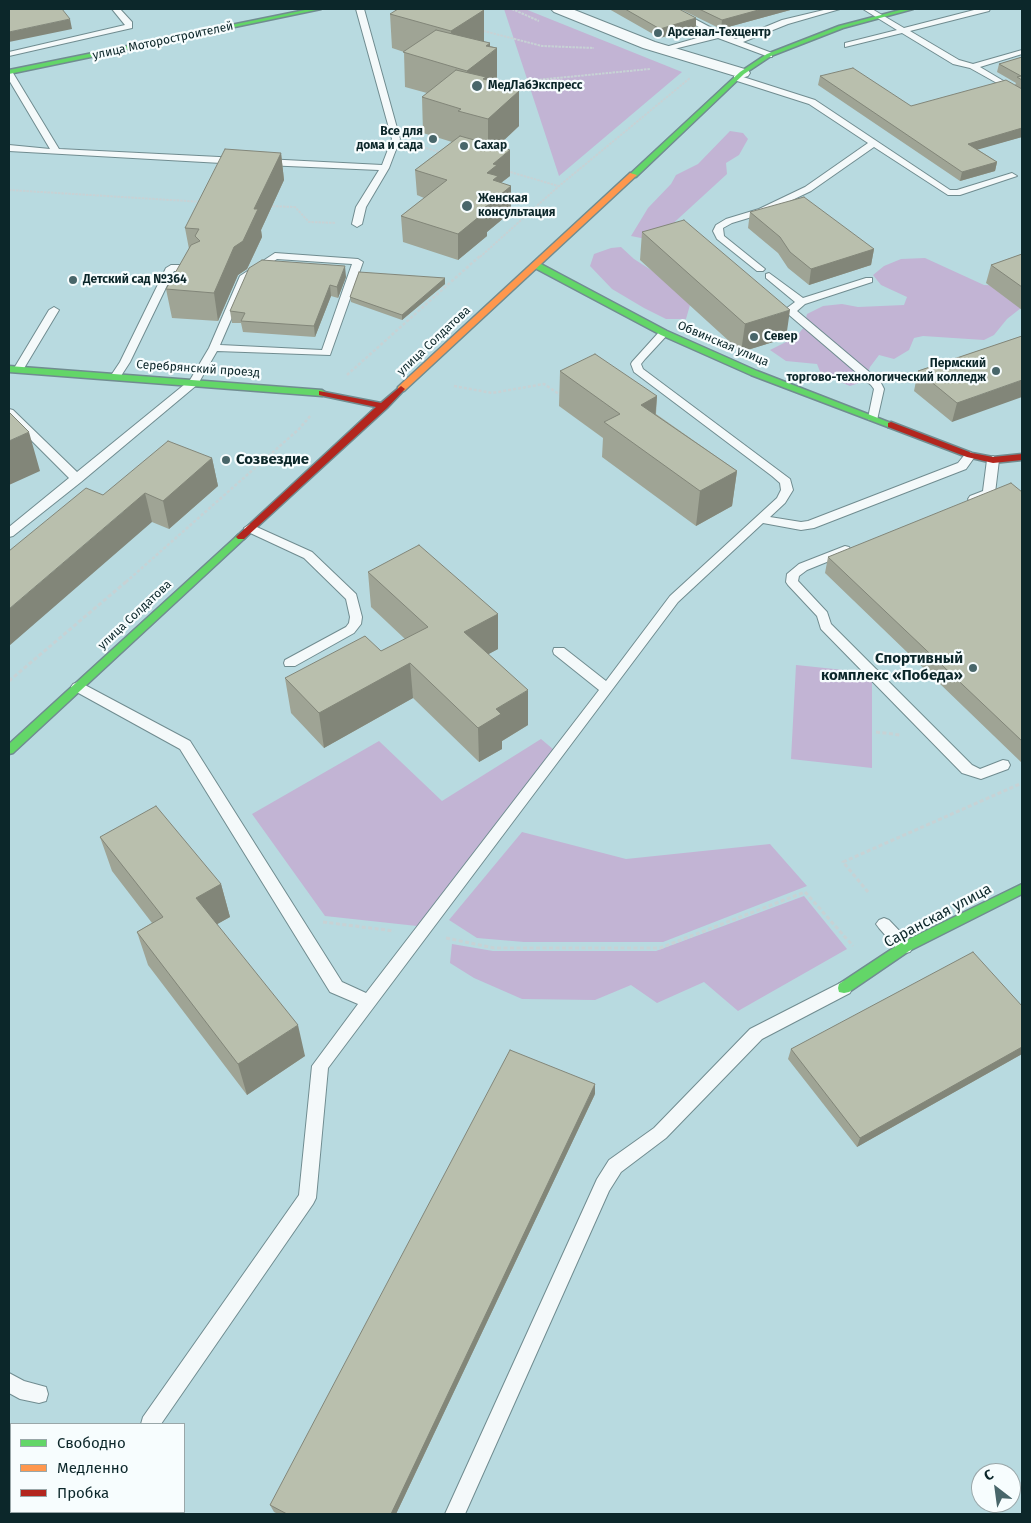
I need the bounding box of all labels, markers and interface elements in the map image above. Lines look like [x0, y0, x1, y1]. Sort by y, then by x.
street label: улица Моторостроителей [91, 19, 235, 63]
place label: Арсенал-Техцентр [668, 26, 771, 40]
marker: Арсенал-Техцентр [652, 27, 664, 39]
marker: МедЛабЭкспресс [470, 79, 484, 93]
place label: МедЛабЭкспресс [488, 79, 583, 93]
place label: Все для дома и сада [357, 125, 423, 153]
marker: Все для дома и сада [427, 133, 439, 145]
place label: Сахар [474, 139, 507, 153]
marker: Сахар [458, 140, 470, 152]
place label: Женская консультация [478, 192, 555, 220]
marker: Женская консультация [460, 199, 474, 213]
place label: Детский сад №364 [83, 273, 187, 287]
marker: Детский сад №364 [67, 274, 79, 286]
street label: улица Солдатова [394, 303, 474, 379]
street label: Обвинская улица [675, 318, 771, 370]
place label: Север [764, 330, 798, 344]
marker: Север [748, 331, 760, 343]
street label: Серебрянский проезд [136, 357, 260, 381]
place label: Пермский торгово-технологический колледж [786, 357, 986, 385]
marker: Пермский торгово-технологический колледж [990, 365, 1002, 377]
place label: Созвездие [236, 451, 309, 469]
marker: Созвездие [220, 454, 232, 466]
street label: улица Солдатова [95, 577, 175, 653]
place label: Спортивный комплекс «Победа» [821, 650, 963, 685]
marker: Спортивный комплекс «Победа» [967, 662, 979, 674]
street label: Саранская улица [881, 880, 995, 952]
legend [10, 1423, 185, 1513]
text: Свободно [57, 1434, 126, 1452]
text: Медленно [57, 1459, 129, 1477]
north arrow [971, 1463, 1021, 1513]
text: С [981, 1466, 996, 1485]
text: Пробка [57, 1484, 109, 1502]

